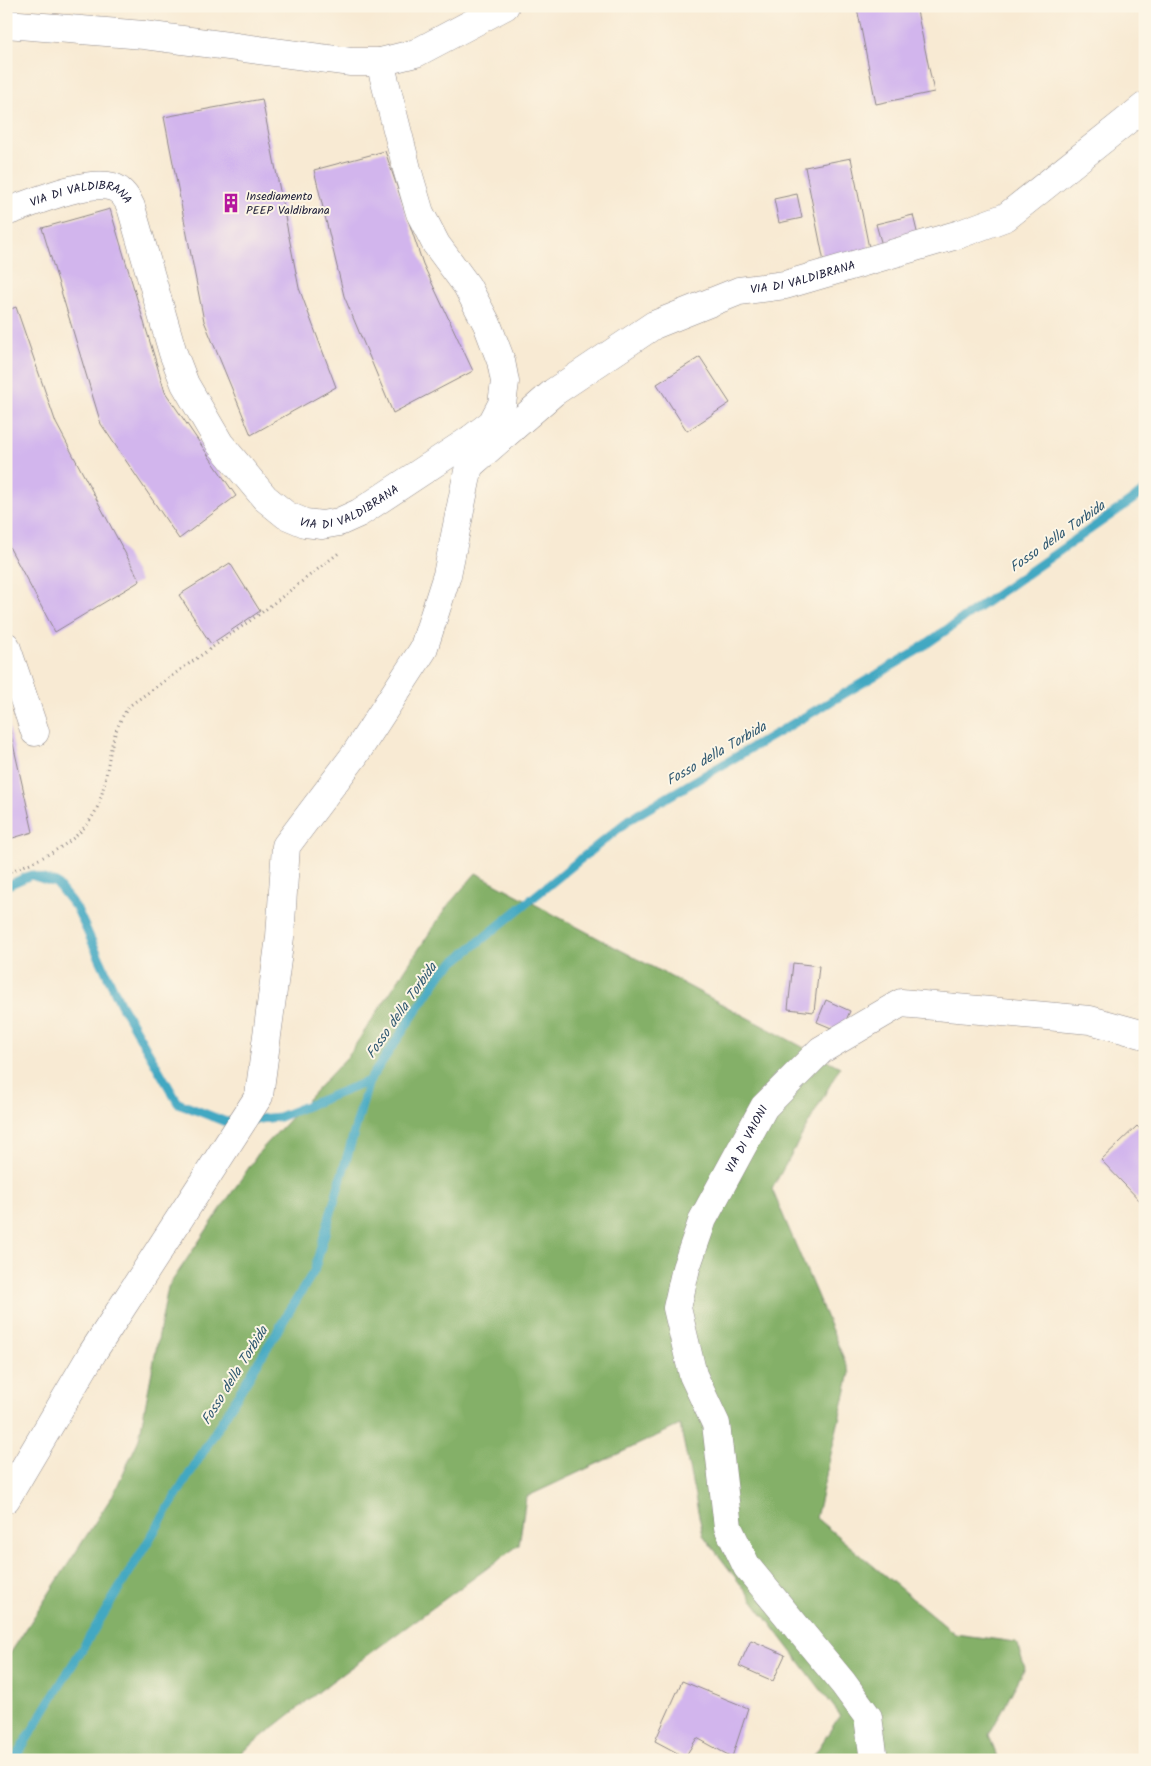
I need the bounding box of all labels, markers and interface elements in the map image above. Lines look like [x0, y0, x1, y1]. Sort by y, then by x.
text: VIA DI VALDIBRANA [27, 176, 137, 212]
place label: Insediamento PEEP Valdibrana [246, 187, 330, 220]
building icon: Insediamento PEEP Valdibrana [220, 192, 242, 214]
street label: VIA DI VALDIBRANA [24, 199, 132, 215]
street label: VIA DI VALDIBRANA [749, 256, 858, 299]
street label: VIA DI VALDIBRANA [296, 480, 403, 535]
water label: Fosso della Torbida [1005, 495, 1111, 578]
water label: Fosso della Torbida [662, 715, 772, 792]
water label: Fosso della Torbida [361, 957, 444, 1063]
street label: VIA DI VAIONI [721, 1102, 773, 1177]
water label: Fosso della Torbida [196, 1321, 275, 1429]

